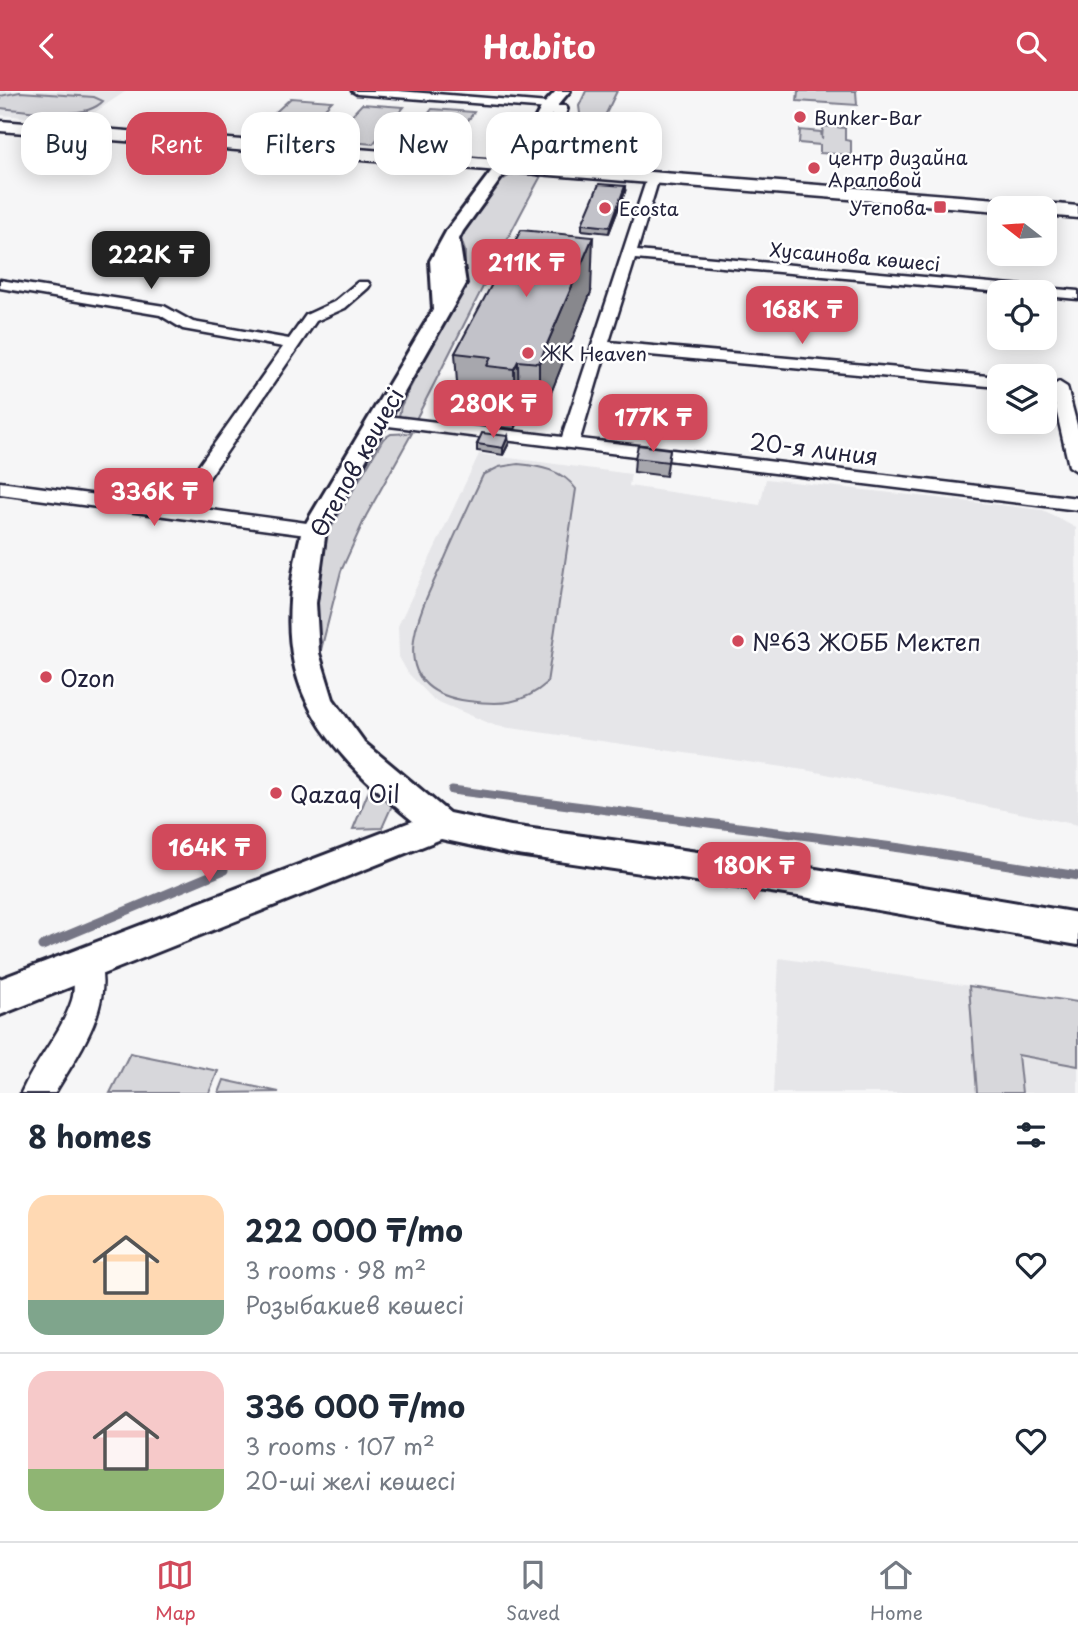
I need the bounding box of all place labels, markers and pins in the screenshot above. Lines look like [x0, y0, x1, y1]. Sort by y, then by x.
place label: Bunker-Bar [814, 103, 922, 131]
marker: Bunker-Bar [792, 109, 808, 125]
place label: центр дизайна Араповой [828, 143, 968, 193]
marker: центр дизайна Араповой [806, 160, 822, 176]
place label: Утепова [849, 193, 926, 221]
place label: Ecosta [619, 194, 679, 222]
marker: Утепова [932, 199, 948, 215]
marker: Ecosta [597, 200, 613, 216]
pin: 222K ₸ [94, 231, 208, 291]
pin: 211K ₸ [469, 239, 583, 299]
pin: 168K ₸ [745, 287, 859, 346]
place label: ЖК Heaven [541, 339, 647, 367]
marker: ЖК Heaven [520, 345, 536, 361]
pin: 280K ₸ [436, 381, 550, 440]
pin: 177K ₸ [596, 395, 710, 454]
pin: 336K ₸ [97, 469, 211, 528]
place label: №63 ЖОББ Мектеп [752, 624, 981, 659]
marker: №63 ЖОББ Мектеп [730, 633, 746, 649]
place label: Ozon [60, 660, 115, 695]
marker: Ozon [38, 669, 54, 685]
place label: Qazaq Oil [290, 776, 400, 811]
marker: Qazaq Oil [268, 785, 284, 801]
pin: 164K ₸ [152, 825, 266, 884]
pin: 180K ₸ [697, 843, 811, 902]

